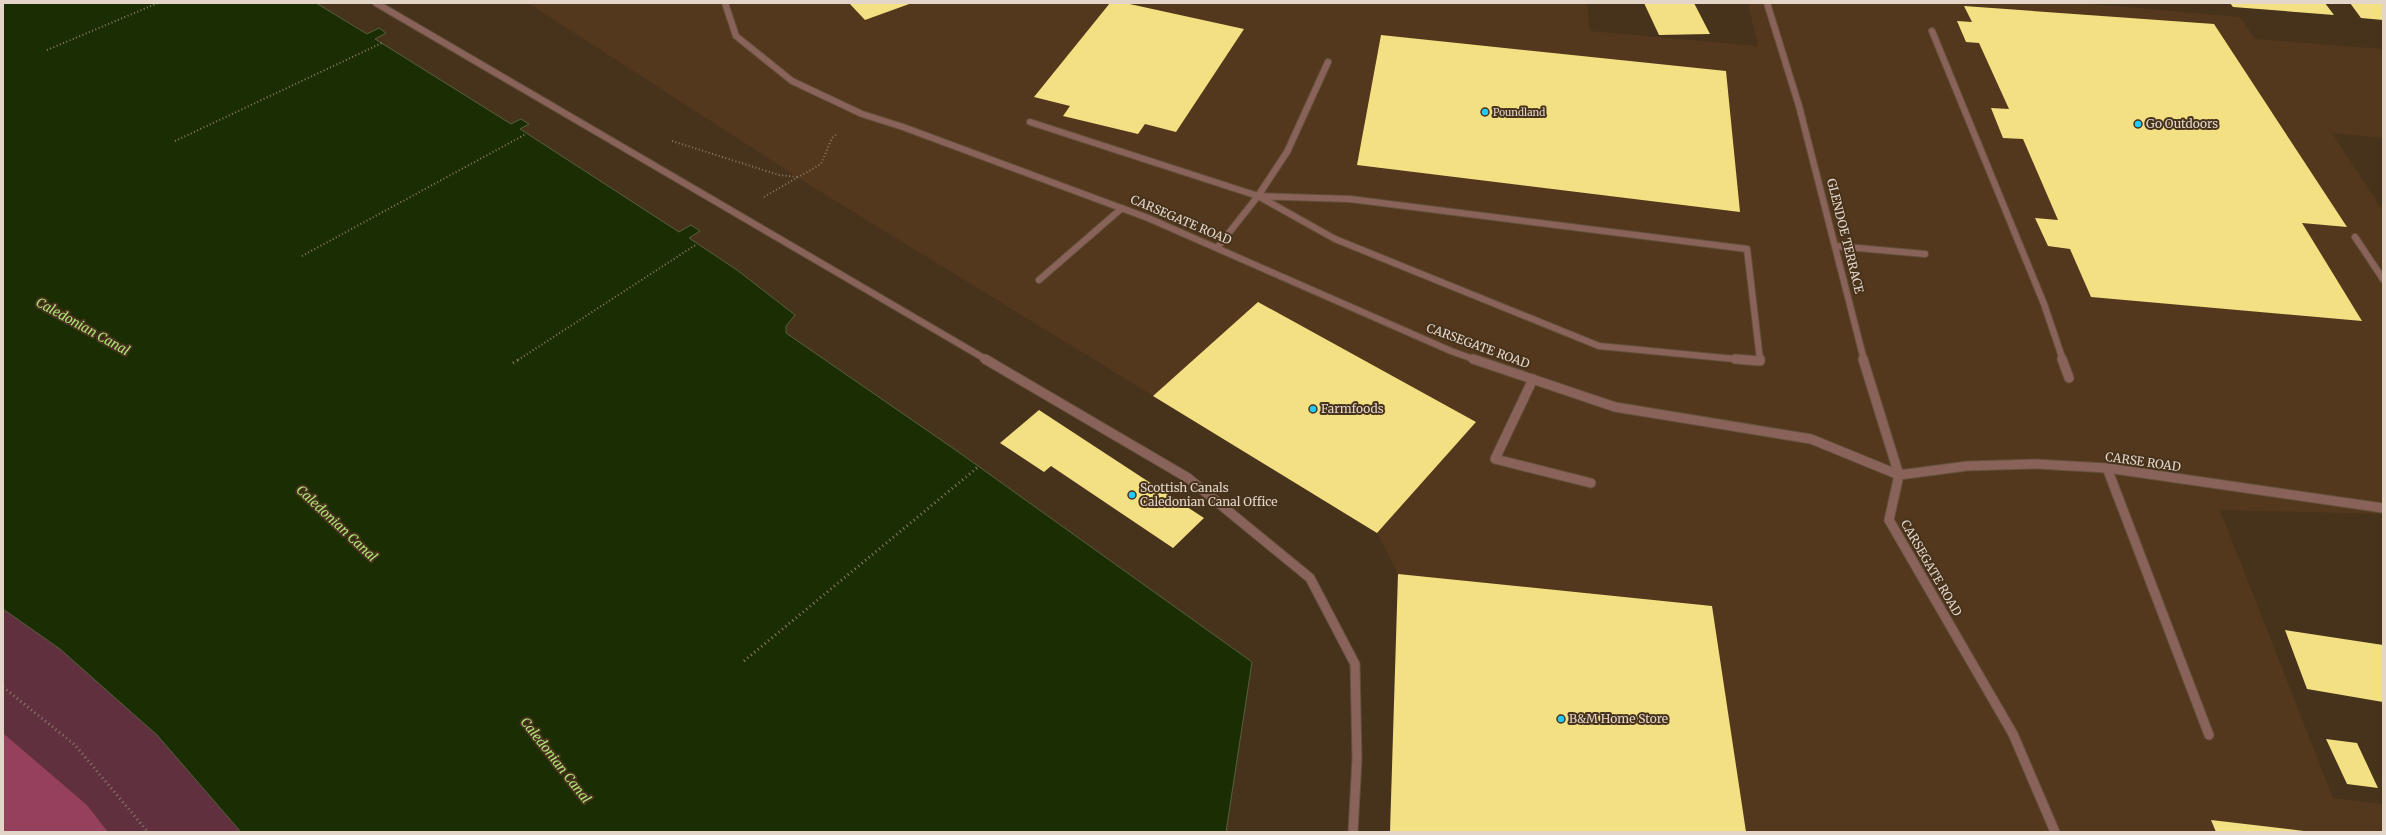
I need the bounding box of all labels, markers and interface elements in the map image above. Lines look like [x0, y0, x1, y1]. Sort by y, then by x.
place label: Poundland [1493, 106, 1545, 119]
marker: Poundland [1480, 107, 1490, 117]
place label: Go Outdoors [2146, 116, 2218, 131]
marker: Go Outdoors [2133, 119, 2143, 129]
street label: GLENDOE TERRACE [1824, 177, 1867, 295]
street label: CARSEGATE ROAD [1128, 191, 1234, 248]
water label: Caledonian Canal [33, 294, 133, 359]
street label: CARSEGATE ROAD [1425, 320, 1532, 371]
place label: Farmfoods [1321, 401, 1384, 416]
marker: Farmfoods [1308, 404, 1318, 414]
street label: CARSE ROAD [2104, 449, 2182, 474]
place label: Scottish Canals Caledonian Canal Office [1140, 480, 1277, 509]
water label: Caledonian Canal [293, 481, 381, 565]
marker: Scottish Canals Caledonian Canal Office [1127, 490, 1137, 500]
street label: CARSEGATE ROAD [1898, 517, 1965, 619]
place label: B&M Home Store [1569, 711, 1668, 726]
water label: Caledonian Canal [517, 714, 595, 807]
marker: B&M Home Store [1556, 714, 1566, 724]

